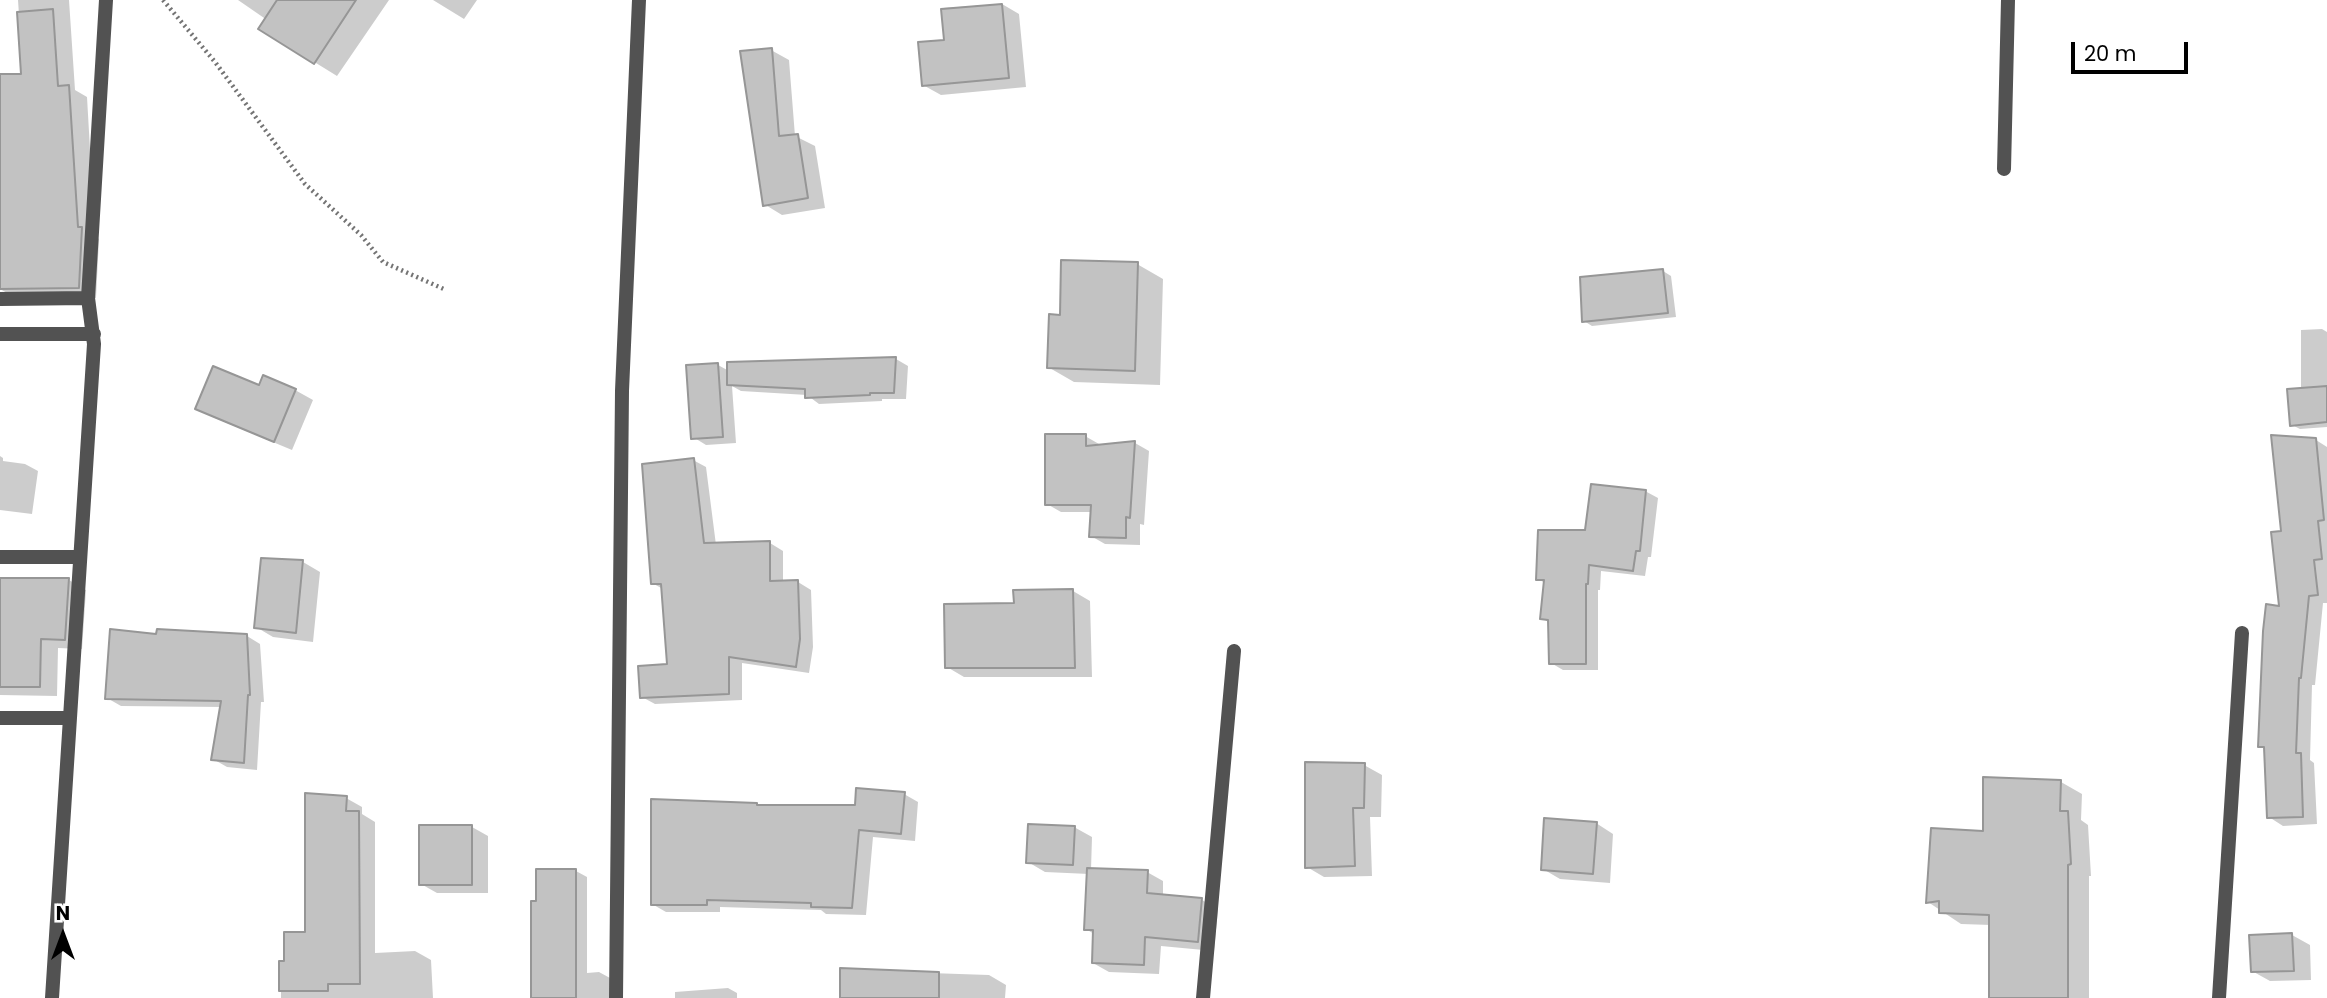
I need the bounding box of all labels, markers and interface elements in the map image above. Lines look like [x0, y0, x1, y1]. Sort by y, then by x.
scale bar [2075, 28, 2192, 72]
text: 20 m [2084, 39, 2137, 68]
north arrow [28, 900, 98, 970]
text: N [56, 900, 70, 927]

